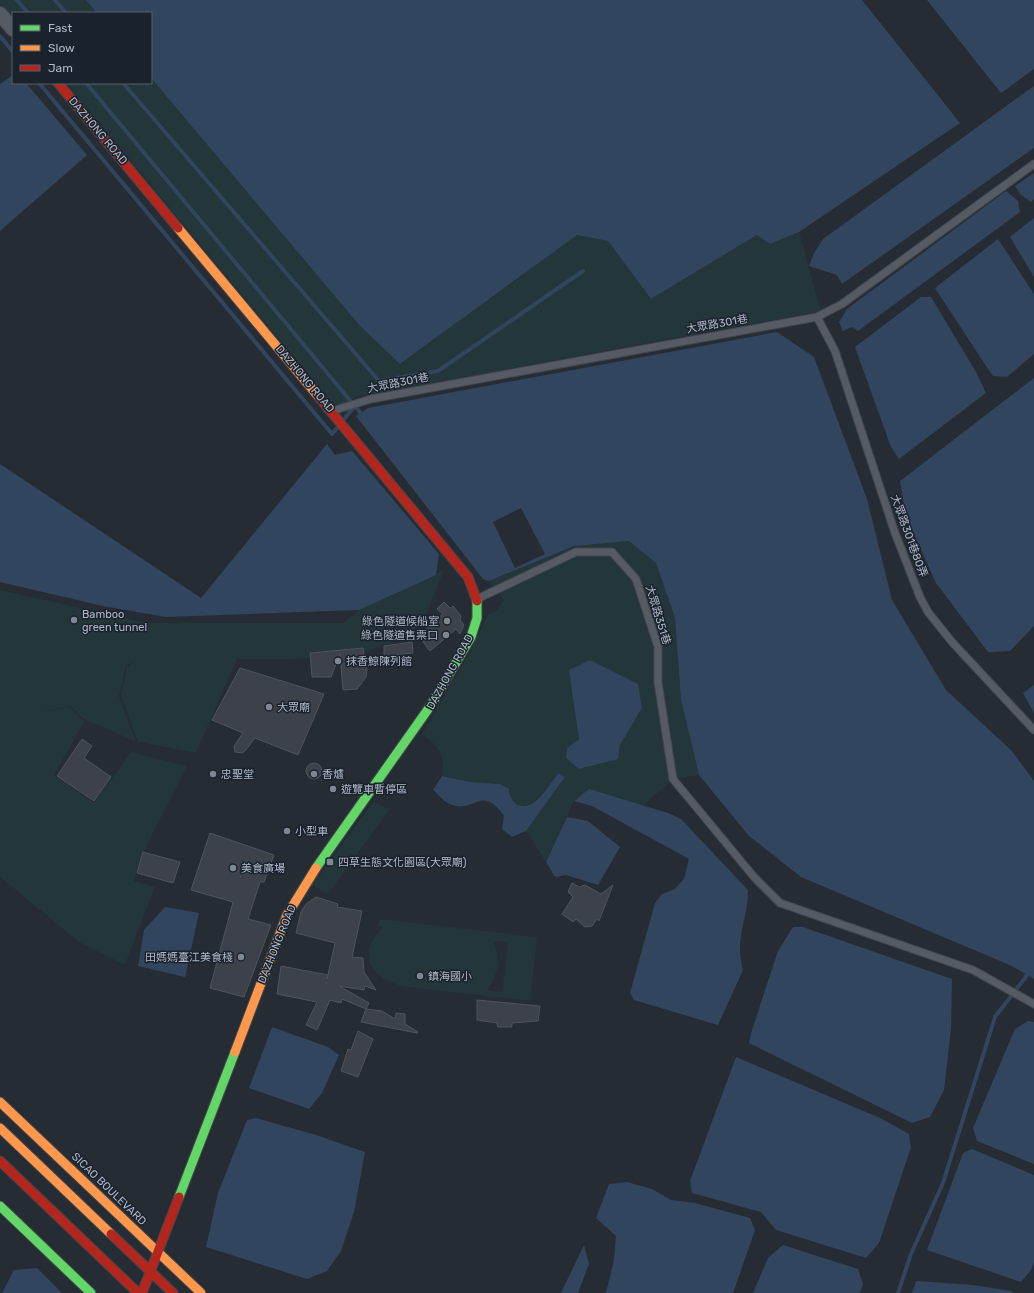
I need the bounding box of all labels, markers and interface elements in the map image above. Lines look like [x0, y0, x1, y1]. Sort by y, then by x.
legend [12, 12, 152, 84]
text: Fast [48, 21, 72, 35]
text: Slow [48, 41, 75, 55]
text: Jam [48, 61, 73, 75]
street label: DAZHONG ROAD [66, 95, 130, 167]
street label: 大眾路301巷 [685, 312, 749, 336]
street label: DAZHONG ROAD [273, 343, 337, 415]
street label: 大眾路301巷 [366, 371, 430, 395]
street label: 大眾路301巷80弄 [888, 493, 930, 579]
street label: 大眾路351巷 [643, 584, 673, 646]
place label: Bamboo green tunnel [82, 608, 147, 634]
marker: Bamboo green tunnel [69, 615, 79, 625]
place label: 綠色隧道候船室 [362, 615, 439, 628]
marker: 綠色隧道候船室 [442, 616, 452, 626]
place label: 綠色隧道售票口 [361, 629, 438, 642]
marker: 綠色隧道售票口 [441, 630, 451, 640]
street label: DAZHONG ROAD [424, 632, 476, 712]
place label: 抹香鯨陳列館 [346, 655, 412, 668]
marker: 抹香鯨陳列館 [333, 656, 343, 666]
place label: 大眾廟 [277, 701, 310, 714]
marker: 大眾廟 [264, 702, 274, 712]
place label: 忠聖堂 [221, 768, 254, 781]
place label: 香爐 [322, 768, 344, 781]
marker: 忠聖堂 [208, 769, 218, 779]
marker: 香爐 [309, 769, 319, 779]
place label: 遊覽車暫停區 [341, 783, 407, 796]
marker: 遊覽車暫停區 [328, 784, 338, 794]
place label: 小型車 [295, 825, 328, 838]
marker: 小型車 [282, 826, 292, 836]
place label: 四草生態文化園區(大眾廟) [338, 856, 467, 869]
marker: 四草生態文化園區(大眾廟) [325, 857, 335, 867]
place label: 美食廣場 [241, 862, 285, 875]
marker: 美食廣場 [228, 863, 238, 873]
street label: DAZHONG ROAD [255, 903, 299, 985]
place label: 田媽媽臺江美食棧 [145, 951, 233, 964]
marker: 田媽媽臺江美食棧 [236, 952, 246, 962]
place label: 鎮海國小 [428, 970, 472, 983]
marker: 鎮海國小 [415, 971, 425, 981]
street label: SICAO BOULEVARD [69, 1150, 149, 1228]

